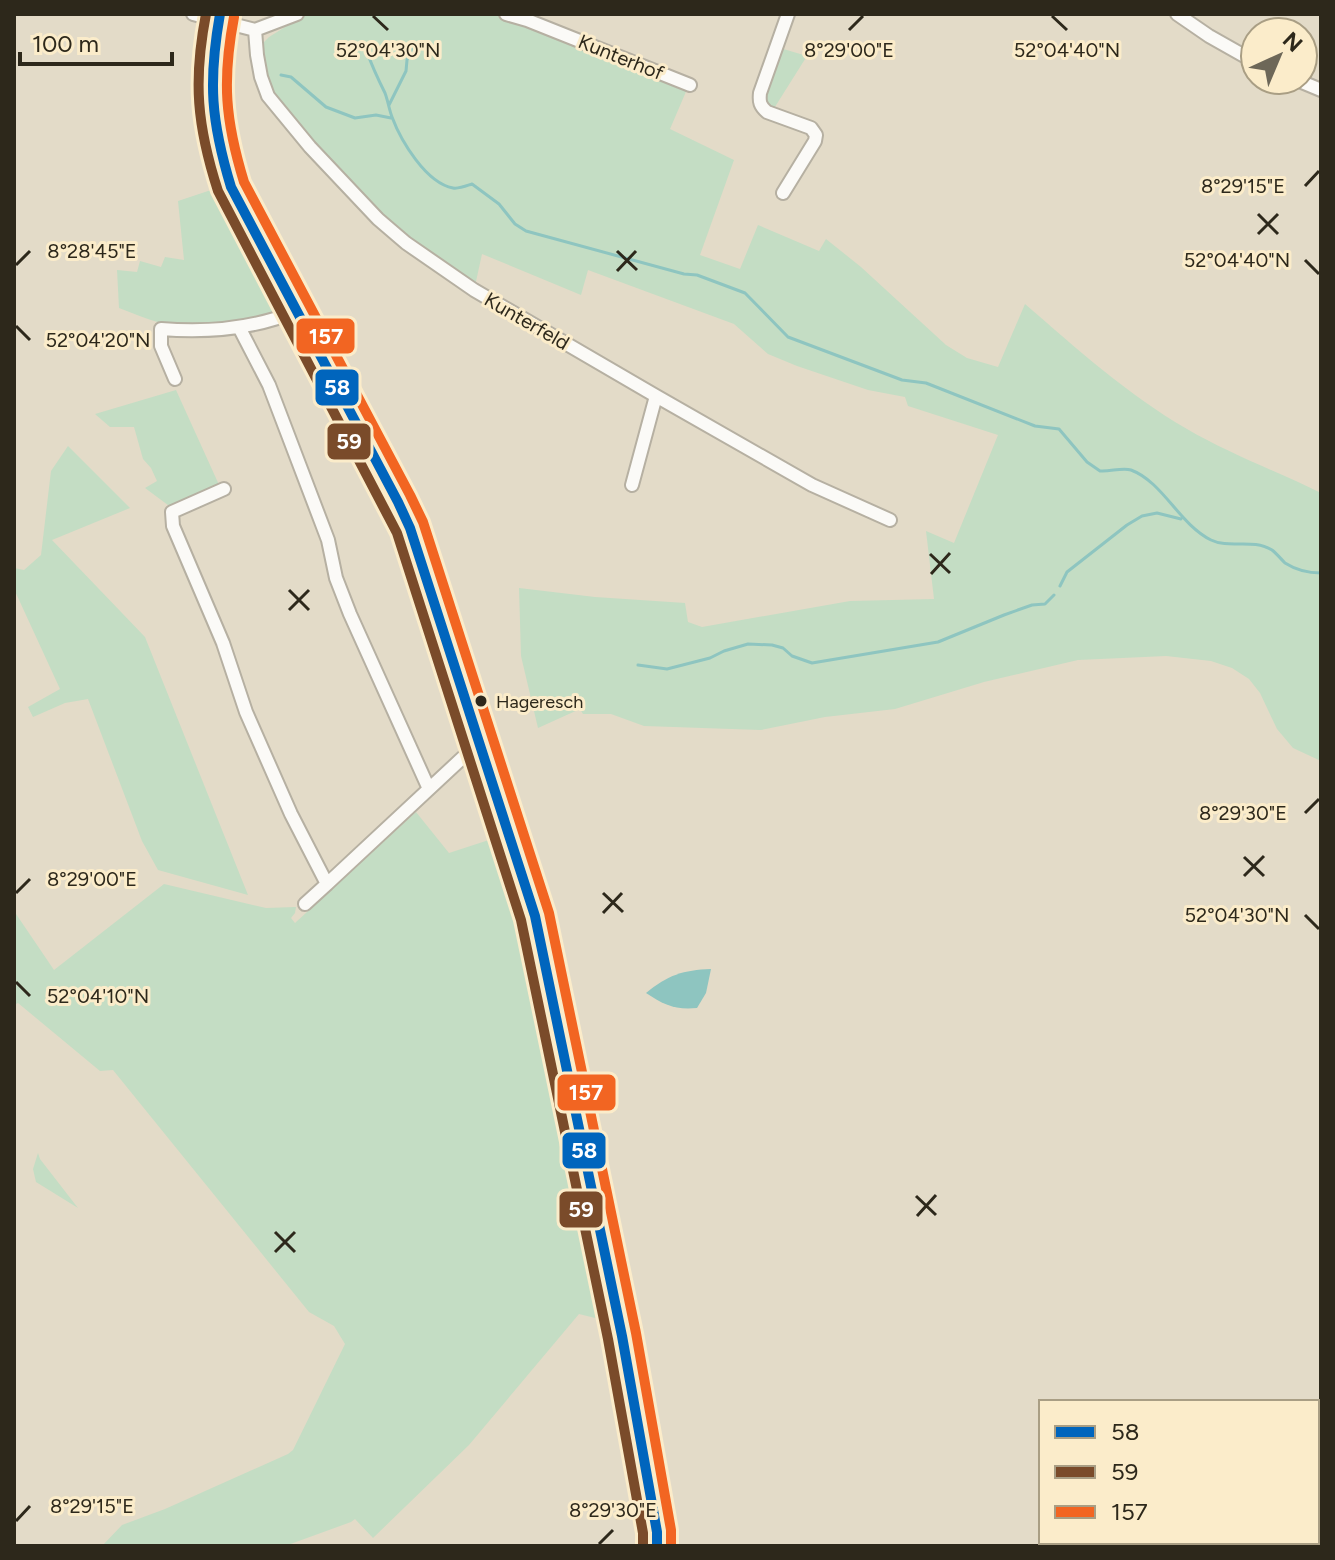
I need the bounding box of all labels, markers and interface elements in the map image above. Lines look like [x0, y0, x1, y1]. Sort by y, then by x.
scale bar [20, 16, 172, 66]
north arrow [1239, 16, 1319, 96]
text: N [1277, 26, 1308, 58]
text: 100 m [32, 29, 99, 58]
street label: Kunterhof [575, 29, 668, 85]
text: 52°04'30"N [336, 38, 440, 62]
text: 8°29'00"E [804, 38, 894, 62]
text: 52°04'40"N [1014, 38, 1120, 62]
text: 8°29'15"E [1201, 174, 1285, 198]
text: 8°28'45"E [47, 239, 137, 263]
text: 52°04'40"N [1184, 248, 1290, 272]
street label: Kunterfeld [480, 287, 574, 355]
line badge: 157 [295, 317, 356, 355]
text: 157 [309, 323, 343, 350]
text: 52°04'20"N [45, 328, 151, 352]
line badge: 58 [314, 368, 360, 407]
text: 58 [324, 374, 350, 401]
line badge: 59 [326, 422, 372, 461]
text: 59 [336, 428, 362, 455]
place label: Hageresch [496, 691, 583, 713]
marker: Hageresch [473, 693, 489, 709]
text: 8°29'30"E [1199, 801, 1287, 825]
text: 8°29'00"E [47, 867, 137, 891]
text: 52°04'30"N [1185, 903, 1289, 927]
text: 52°04'10"N [47, 984, 149, 1008]
line badge: 157 [556, 1073, 617, 1112]
text: 157 [569, 1079, 603, 1106]
line badge: 58 [561, 1131, 607, 1170]
text: 58 [571, 1137, 597, 1164]
line badge: 59 [558, 1190, 604, 1229]
text: 59 [568, 1196, 594, 1223]
legend [1039, 1400, 1319, 1544]
text: 58 [1111, 1417, 1140, 1446]
text: 59 [1111, 1457, 1138, 1486]
text: 8°29'15"E [50, 1494, 134, 1518]
text: 157 [1111, 1497, 1148, 1526]
text: 8°29'30"E [569, 1498, 657, 1522]

